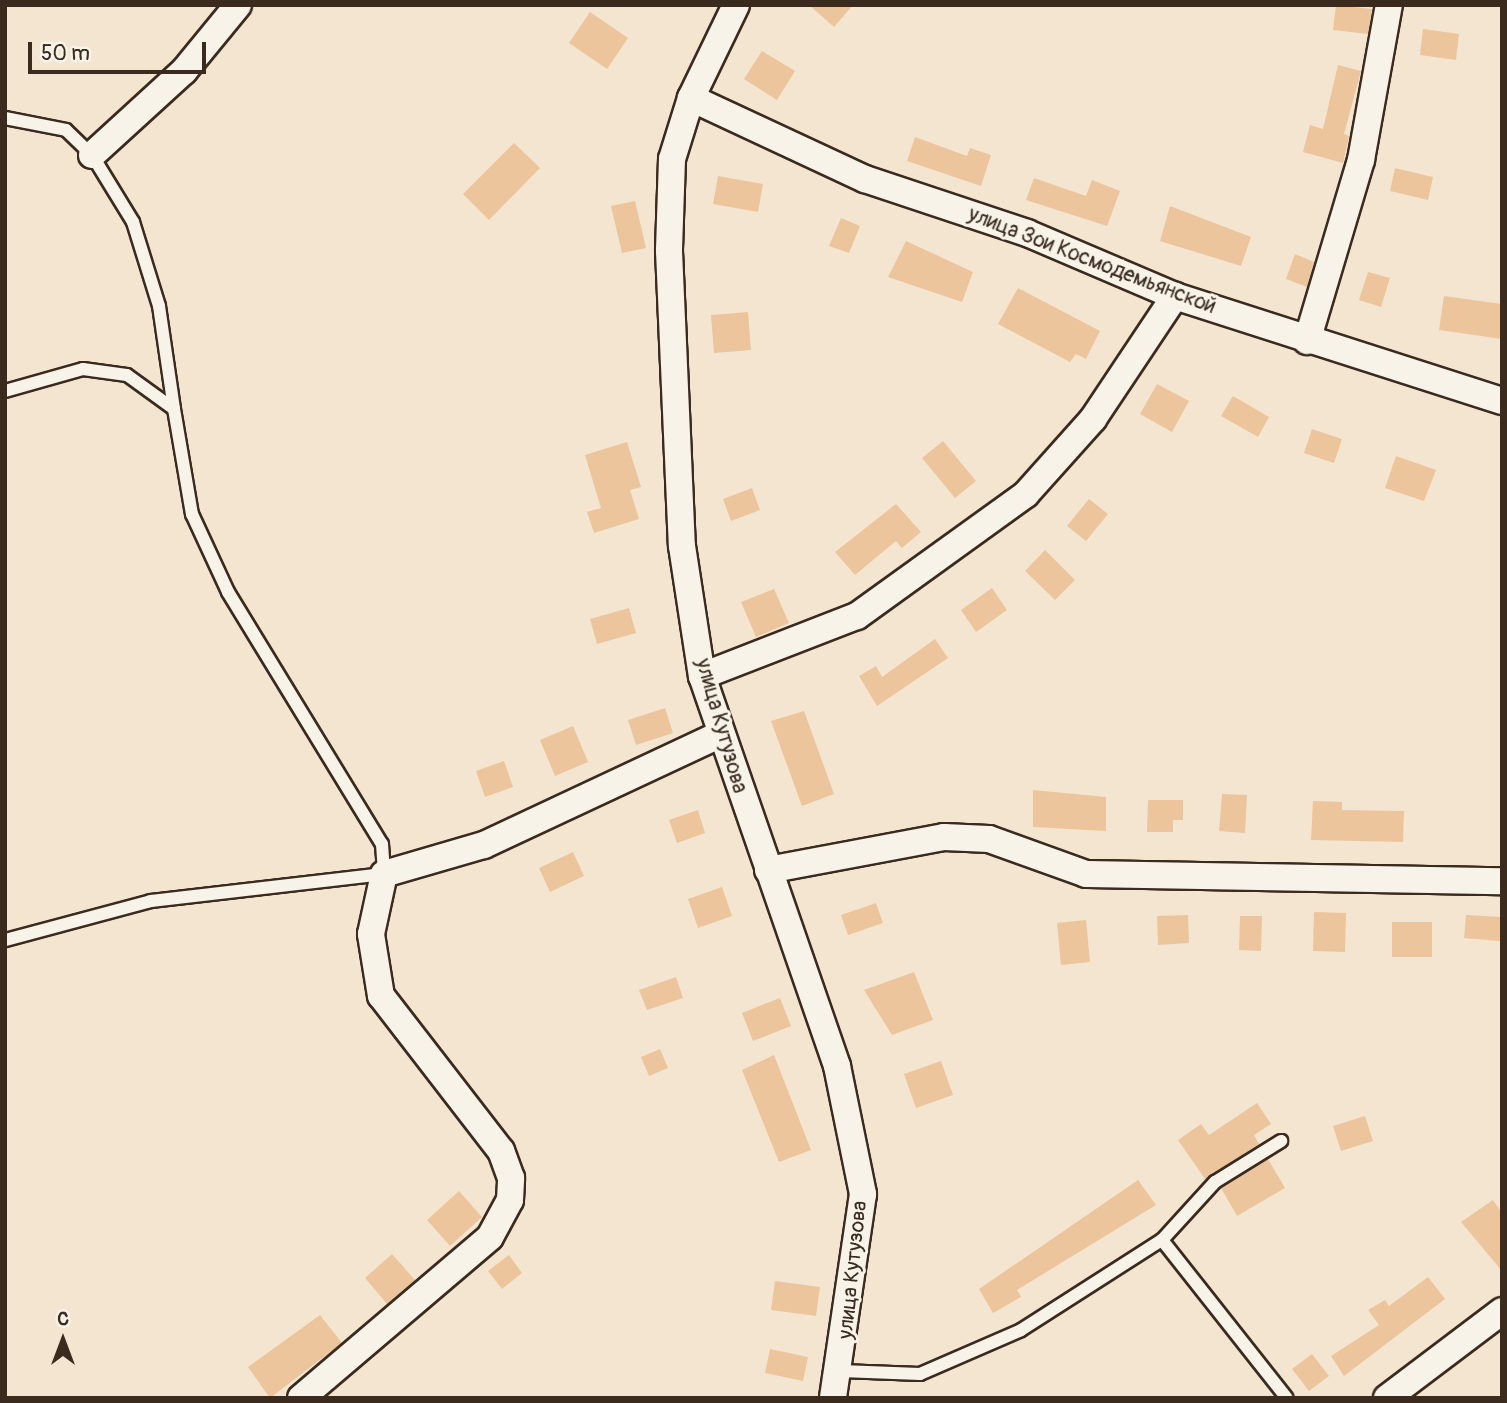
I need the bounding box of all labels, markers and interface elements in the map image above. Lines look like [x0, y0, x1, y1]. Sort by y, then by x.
scale bar [32, 28, 210, 72]
text: 50 m [41, 40, 90, 67]
street label: улица Зои Космодемьянской [965, 202, 1219, 320]
street label: улица Кутузова [690, 656, 752, 796]
street label: улица Кутузова [833, 1200, 873, 1340]
north arrow [28, 1305, 98, 1375]
text: С [57, 1307, 69, 1331]

